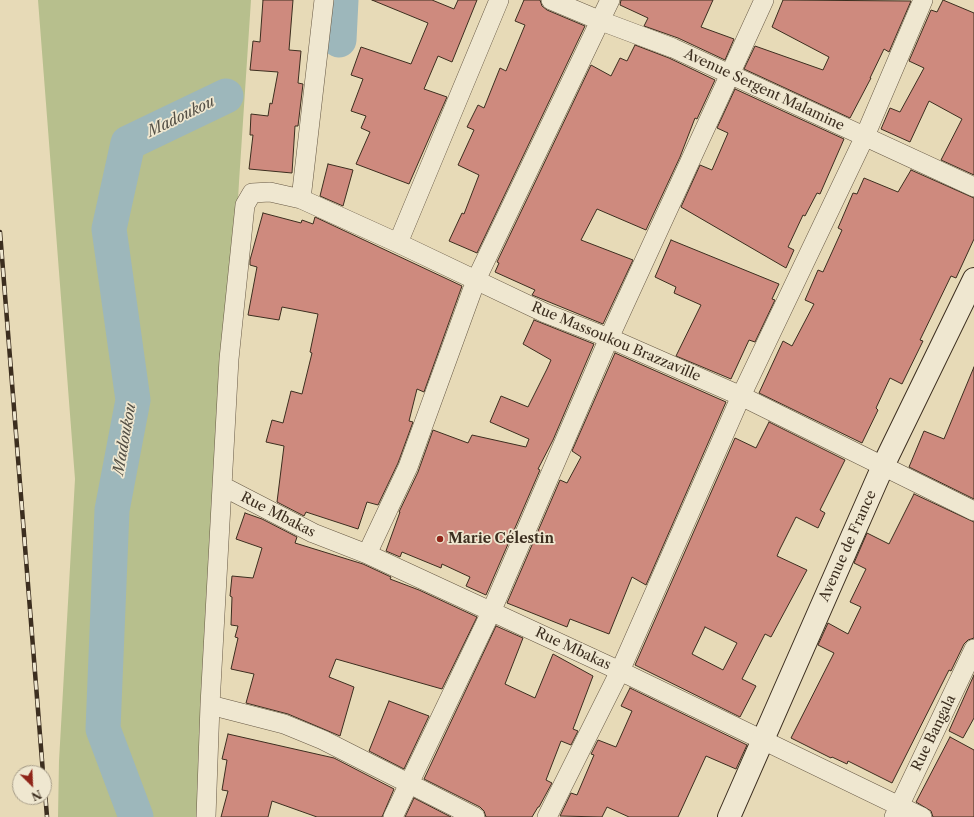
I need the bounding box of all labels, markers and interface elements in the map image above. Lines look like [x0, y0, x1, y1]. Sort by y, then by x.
street label: Avenue Sergent Malamine [681, 45, 847, 135]
water label: Madoukou [144, 93, 218, 141]
street label: Rue Massoukou Brazzaville [529, 299, 703, 385]
water label: Madoukou [110, 402, 140, 476]
street label: Avenue de France [816, 488, 880, 604]
street label: Rue Mbakas [238, 489, 318, 541]
place label: Marie Célestin [448, 531, 554, 547]
marker: Marie Célestin [435, 534, 445, 544]
street label: Rue Mbakas [532, 624, 614, 674]
street label: Rue Bangala [908, 692, 960, 774]
north arrow [12, 765, 52, 805]
text: N [29, 787, 44, 803]

